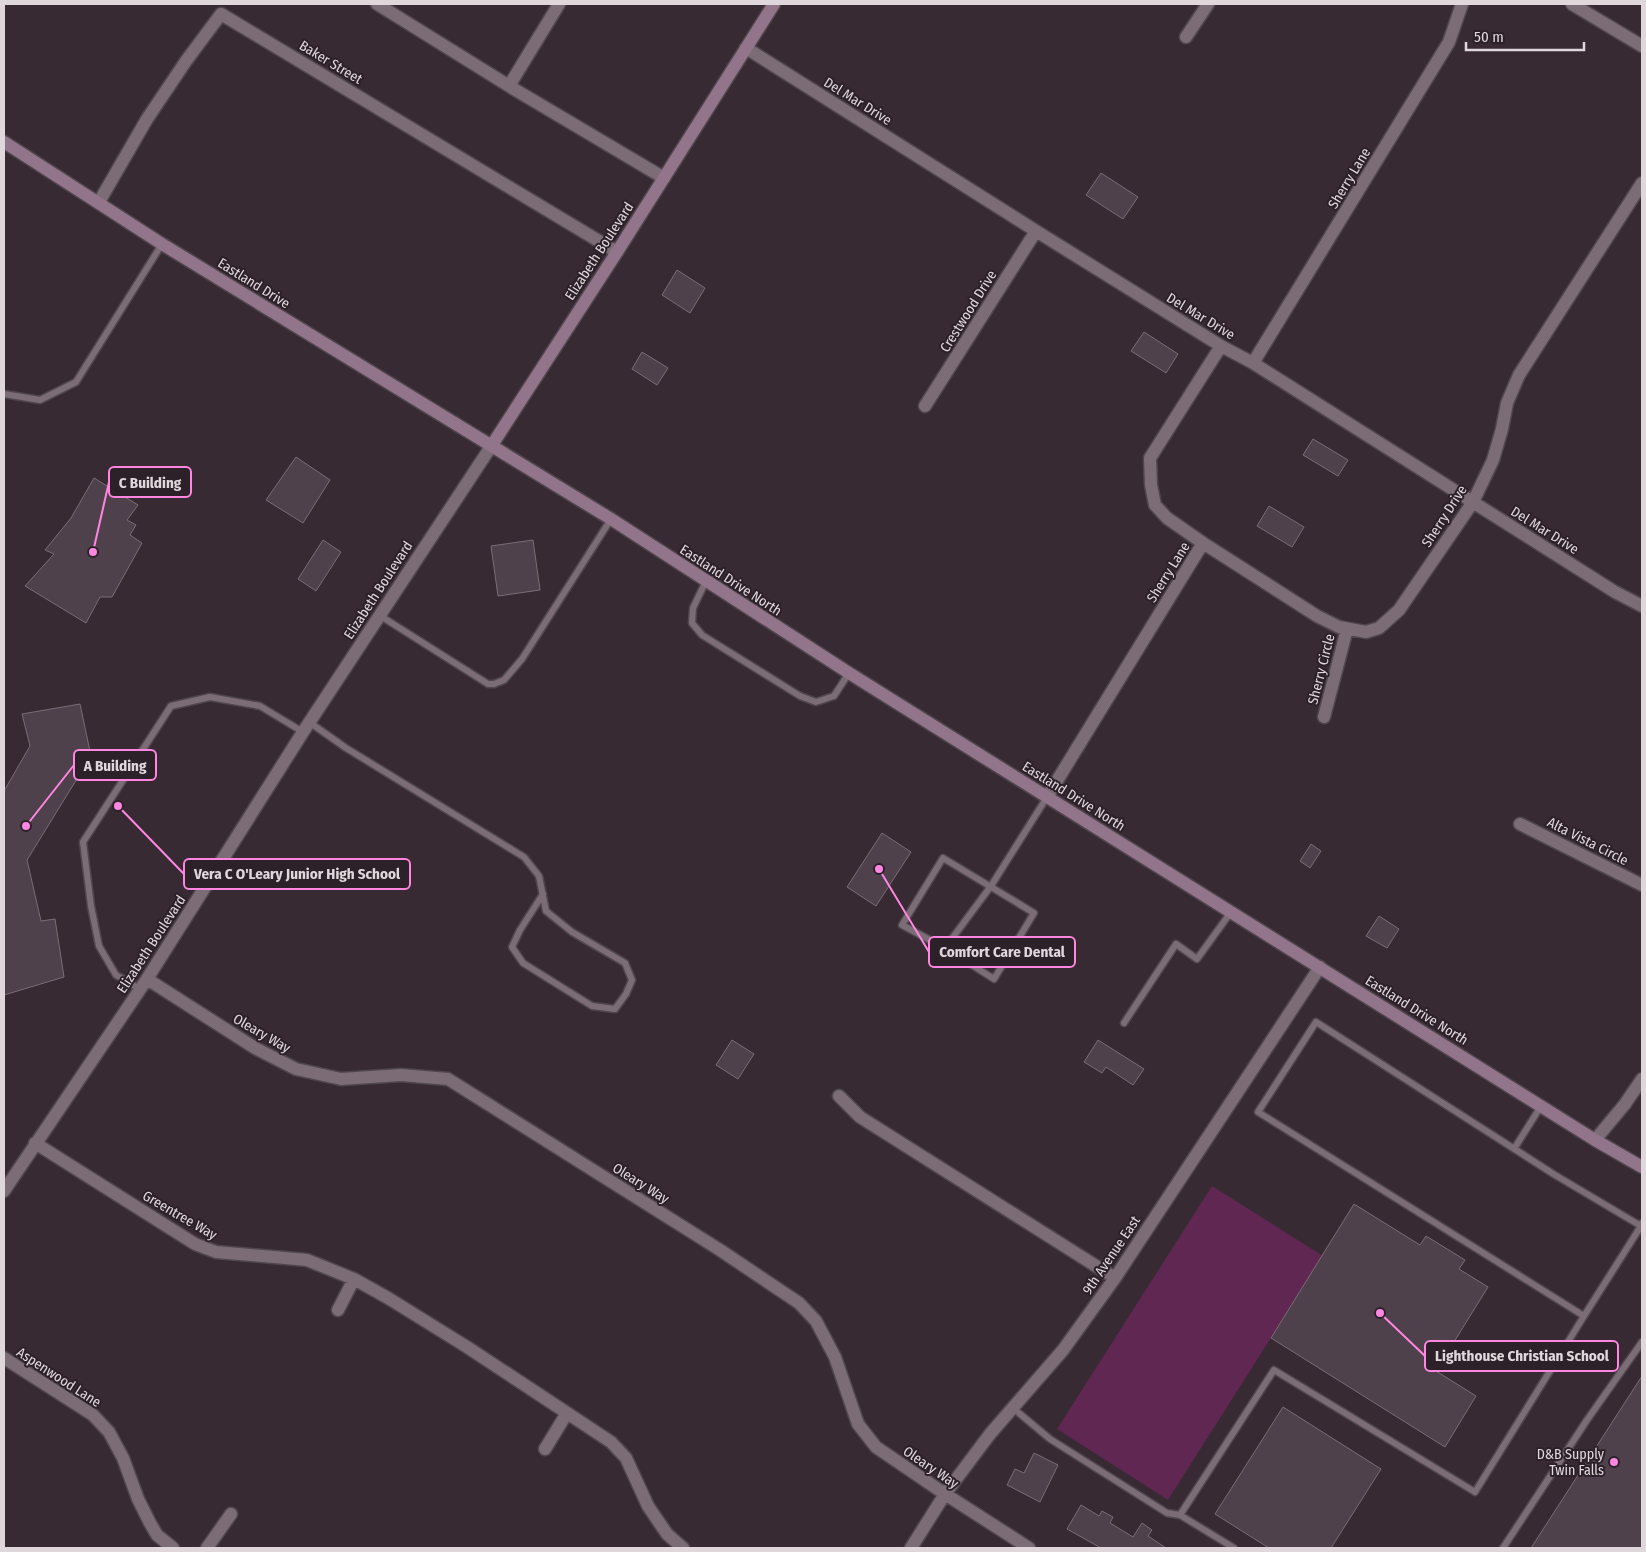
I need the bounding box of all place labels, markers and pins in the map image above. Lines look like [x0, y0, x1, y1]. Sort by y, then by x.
callout: C Building [109, 467, 191, 497]
callout: A Building [74, 750, 156, 780]
callout: Vera C O'Leary Junior High School [184, 859, 410, 889]
callout: Comfort Care Dental [929, 937, 1075, 967]
callout: Lighthouse Christian School [1425, 1341, 1618, 1371]
place label: D&B Supply Twin Falls [1537, 1446, 1605, 1479]
marker: D&B Supply Twin Falls [1608, 1456, 1620, 1468]

